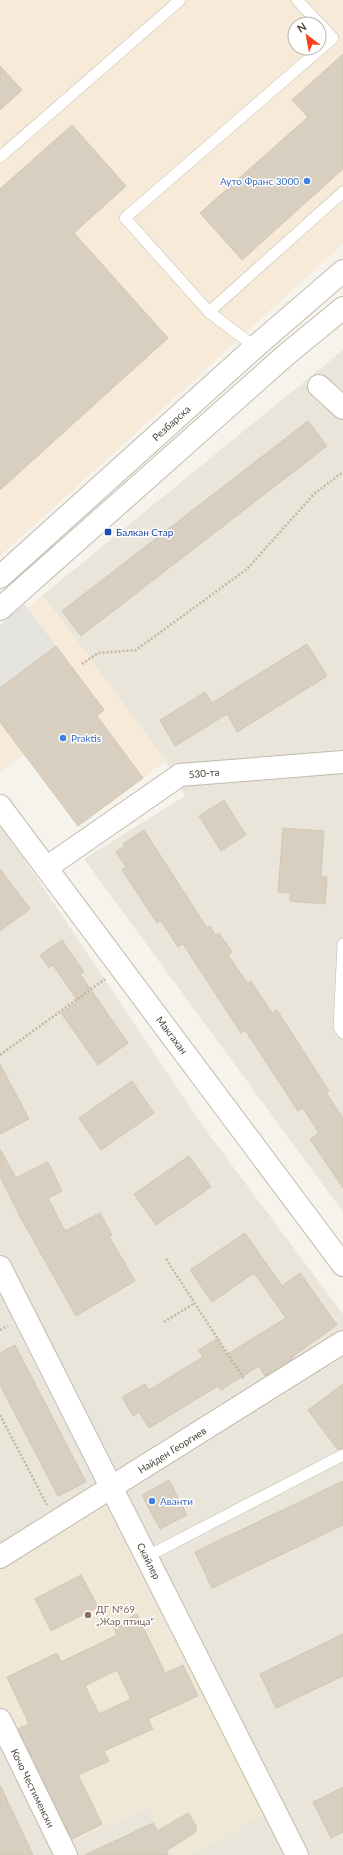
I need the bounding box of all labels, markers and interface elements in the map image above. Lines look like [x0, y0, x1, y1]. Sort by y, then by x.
north arrow [287, 16, 327, 56]
text: N [294, 19, 308, 35]
place label: Ауто Франс 3000 [220, 175, 299, 187]
marker: Ауто Франс 3000 [302, 176, 312, 186]
street label: Резбарска [150, 403, 192, 443]
place label: Балкан Стар [116, 526, 174, 538]
marker: Балкан Стар [103, 527, 113, 537]
place label: Praktis [71, 732, 101, 744]
marker: Praktis [58, 733, 68, 743]
street label: 530-та [188, 766, 220, 780]
street label: Макгахан [154, 1014, 190, 1056]
street label: Найден Георгиев [136, 1424, 208, 1476]
place label: Аванти [160, 1495, 193, 1507]
marker: Аванти [147, 1496, 157, 1506]
street label: Скайлер [135, 1541, 163, 1582]
place label: ДГ №69 „Жар птица“ [96, 1603, 154, 1627]
marker: ДГ №69 „Жар птица“ [83, 1610, 93, 1620]
street label: Кочо Честименски [9, 1747, 57, 1830]

